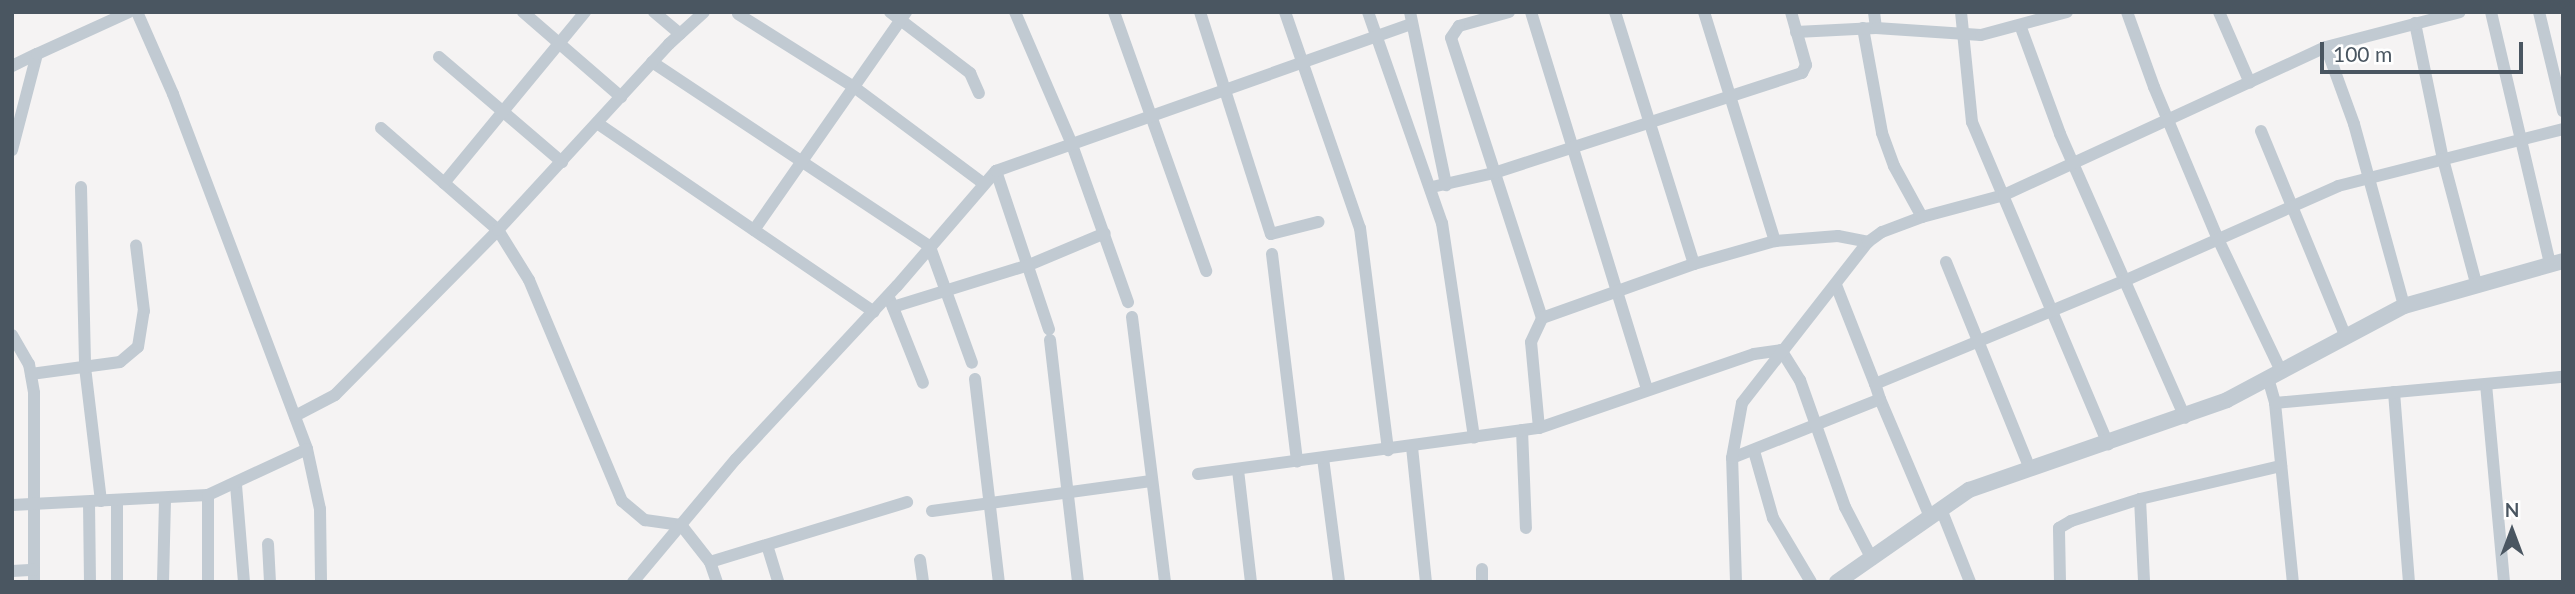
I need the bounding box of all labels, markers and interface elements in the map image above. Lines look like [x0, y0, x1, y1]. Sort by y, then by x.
scale bar [2323, 28, 2526, 72]
text: 100 m [2333, 41, 2392, 66]
north arrow [2477, 496, 2547, 566]
text: N [2505, 498, 2519, 521]

